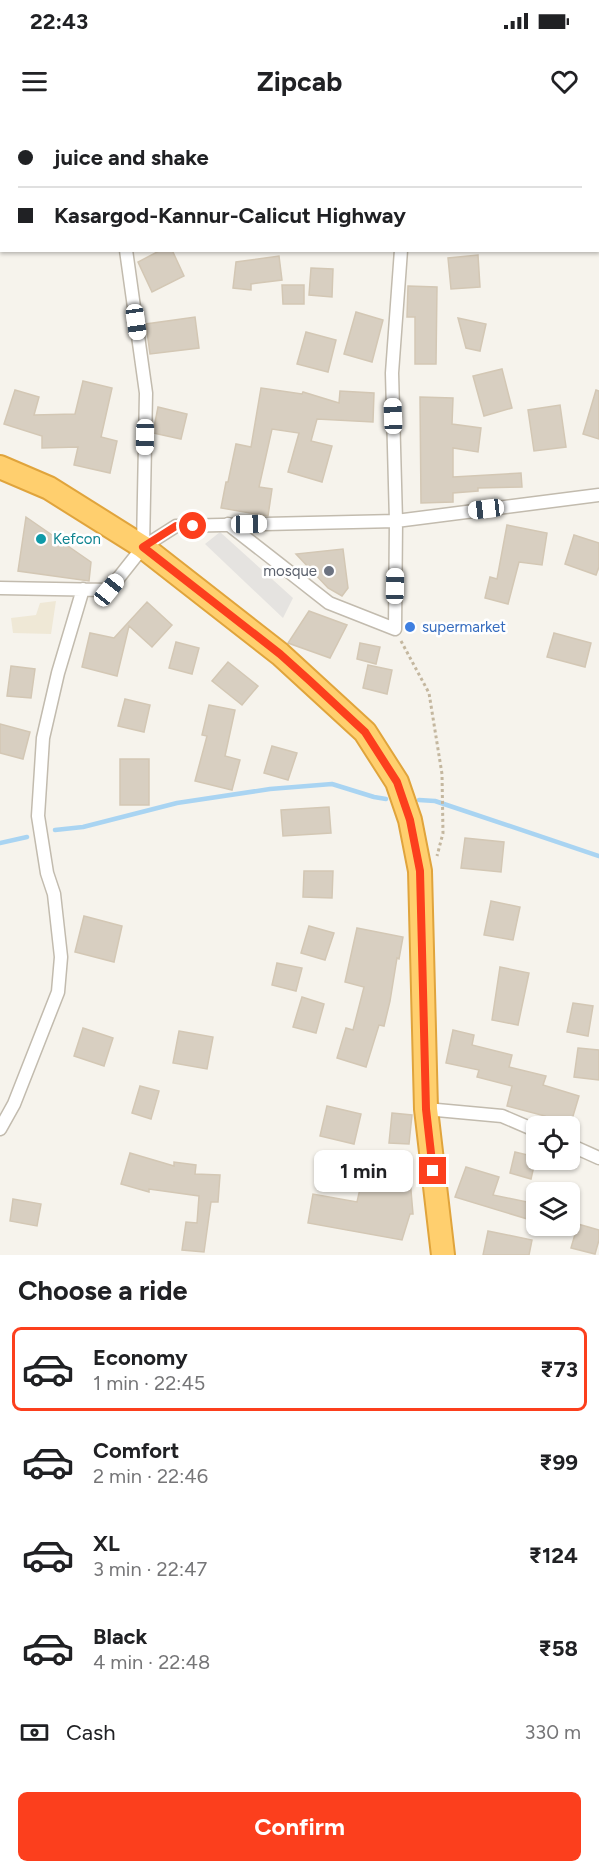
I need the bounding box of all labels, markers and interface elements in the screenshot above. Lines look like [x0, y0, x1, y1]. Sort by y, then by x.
text: 22:43 [30, 8, 88, 35]
icon: menu [18, 65, 51, 98]
text: Zipcab [257, 65, 342, 98]
icon: heart [548, 65, 581, 98]
text: juice and shake [54, 144, 209, 171]
text: Kasargod-Kannur-Calicut Highway [54, 202, 406, 229]
car [125, 303, 147, 341]
car [383, 398, 403, 434]
car [136, 419, 154, 455]
car [467, 498, 505, 520]
route start [179, 512, 206, 539]
car [231, 515, 267, 533]
place label: Kefcon [53, 530, 101, 548]
marker: Kefcon [34, 532, 48, 546]
place label: mosque [263, 562, 317, 580]
marker: mosque [322, 564, 336, 578]
car [386, 568, 404, 604]
car [91, 570, 127, 610]
place label: supermarket [422, 618, 506, 636]
marker: supermarket [403, 620, 417, 634]
map controls [526, 1116, 580, 1236]
button: locate [526, 1116, 580, 1170]
callout: 1 min [313, 1150, 412, 1192]
route end [419, 1157, 446, 1184]
text: 1 min [340, 1159, 387, 1183]
button: layers [526, 1182, 580, 1236]
text: Choose a ride [18, 1274, 187, 1307]
icon: car [21, 1342, 75, 1396]
text: Economy [93, 1344, 188, 1371]
text: ₹73 [540, 1356, 578, 1383]
text: 1 min · 22:45 [93, 1371, 205, 1395]
icon: car [21, 1435, 75, 1489]
text: Comfort [93, 1437, 179, 1464]
text: ₹99 [539, 1449, 578, 1476]
text: 2 min · 22:46 [93, 1464, 208, 1488]
icon: car [21, 1528, 75, 1582]
text: XL [93, 1530, 120, 1557]
text: ₹124 [529, 1542, 578, 1569]
text: 3 min · 22:47 [93, 1557, 207, 1581]
icon: car [21, 1621, 75, 1675]
text: Black [93, 1623, 147, 1650]
text: ₹58 [539, 1635, 578, 1662]
text: 4 min · 22:48 [93, 1650, 210, 1674]
icon: cash [18, 1716, 51, 1749]
text: Cash [66, 1719, 116, 1746]
text: 330 m [524, 1720, 581, 1744]
button: Confirm [18, 1792, 581, 1861]

